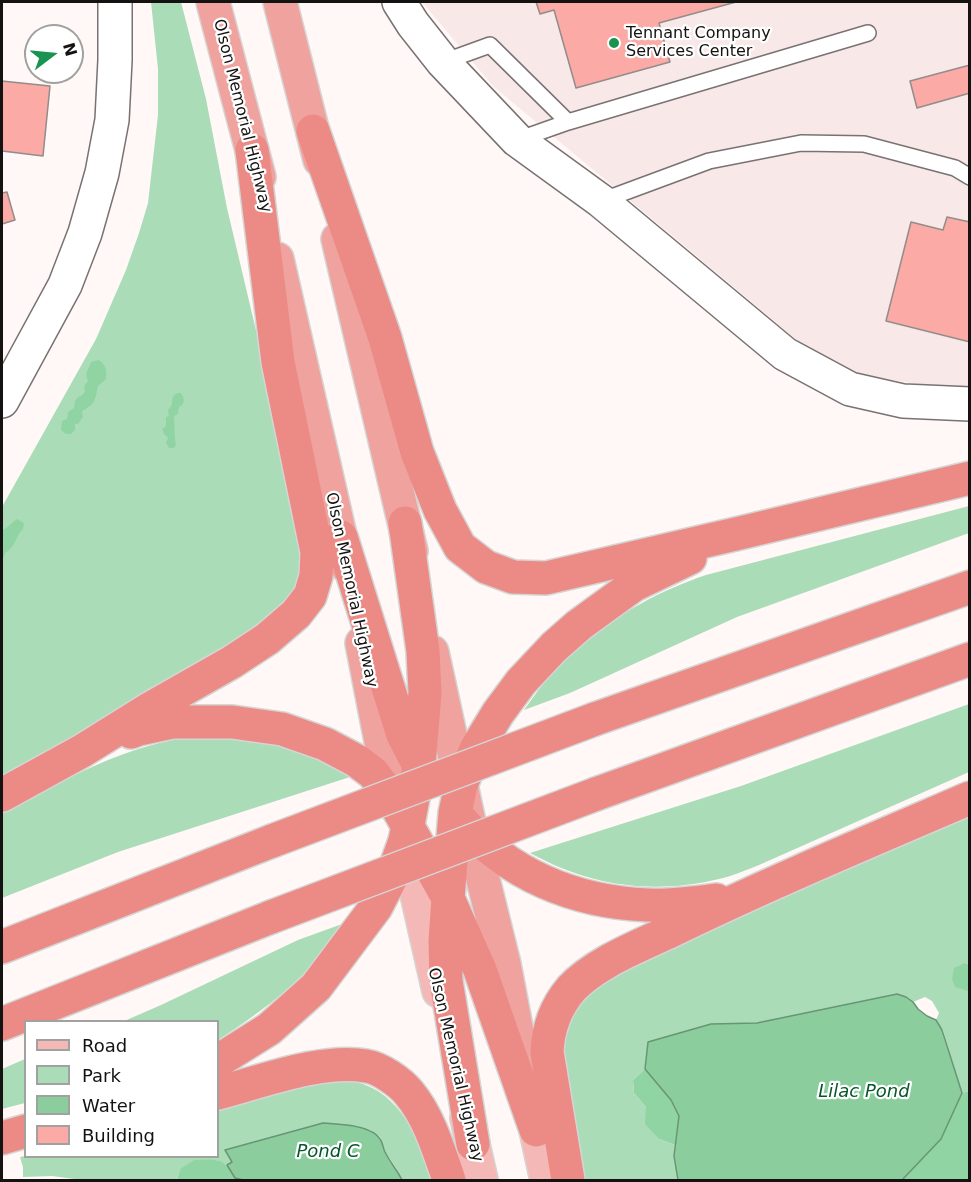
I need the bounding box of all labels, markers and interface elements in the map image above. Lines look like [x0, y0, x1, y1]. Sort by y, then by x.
street label: Olson Memorial Highway [209, 17, 275, 215]
north arrow [24, 24, 84, 84]
place label: Tennant Company Services Center [626, 24, 771, 62]
marker: Tennant Company Services Center [607, 36, 621, 50]
text: N [59, 40, 81, 58]
street label: Olson Memorial Highway [321, 491, 381, 689]
street label: Olson Memorial Highway [423, 966, 487, 1164]
legend [24, 1020, 219, 1158]
text: Road [82, 1035, 127, 1056]
text: Park [82, 1065, 121, 1086]
water label: Lilac Pond [818, 1081, 910, 1103]
text: Water [82, 1095, 135, 1116]
text: Building [82, 1125, 155, 1146]
water label: Pond C [297, 1141, 359, 1163]

